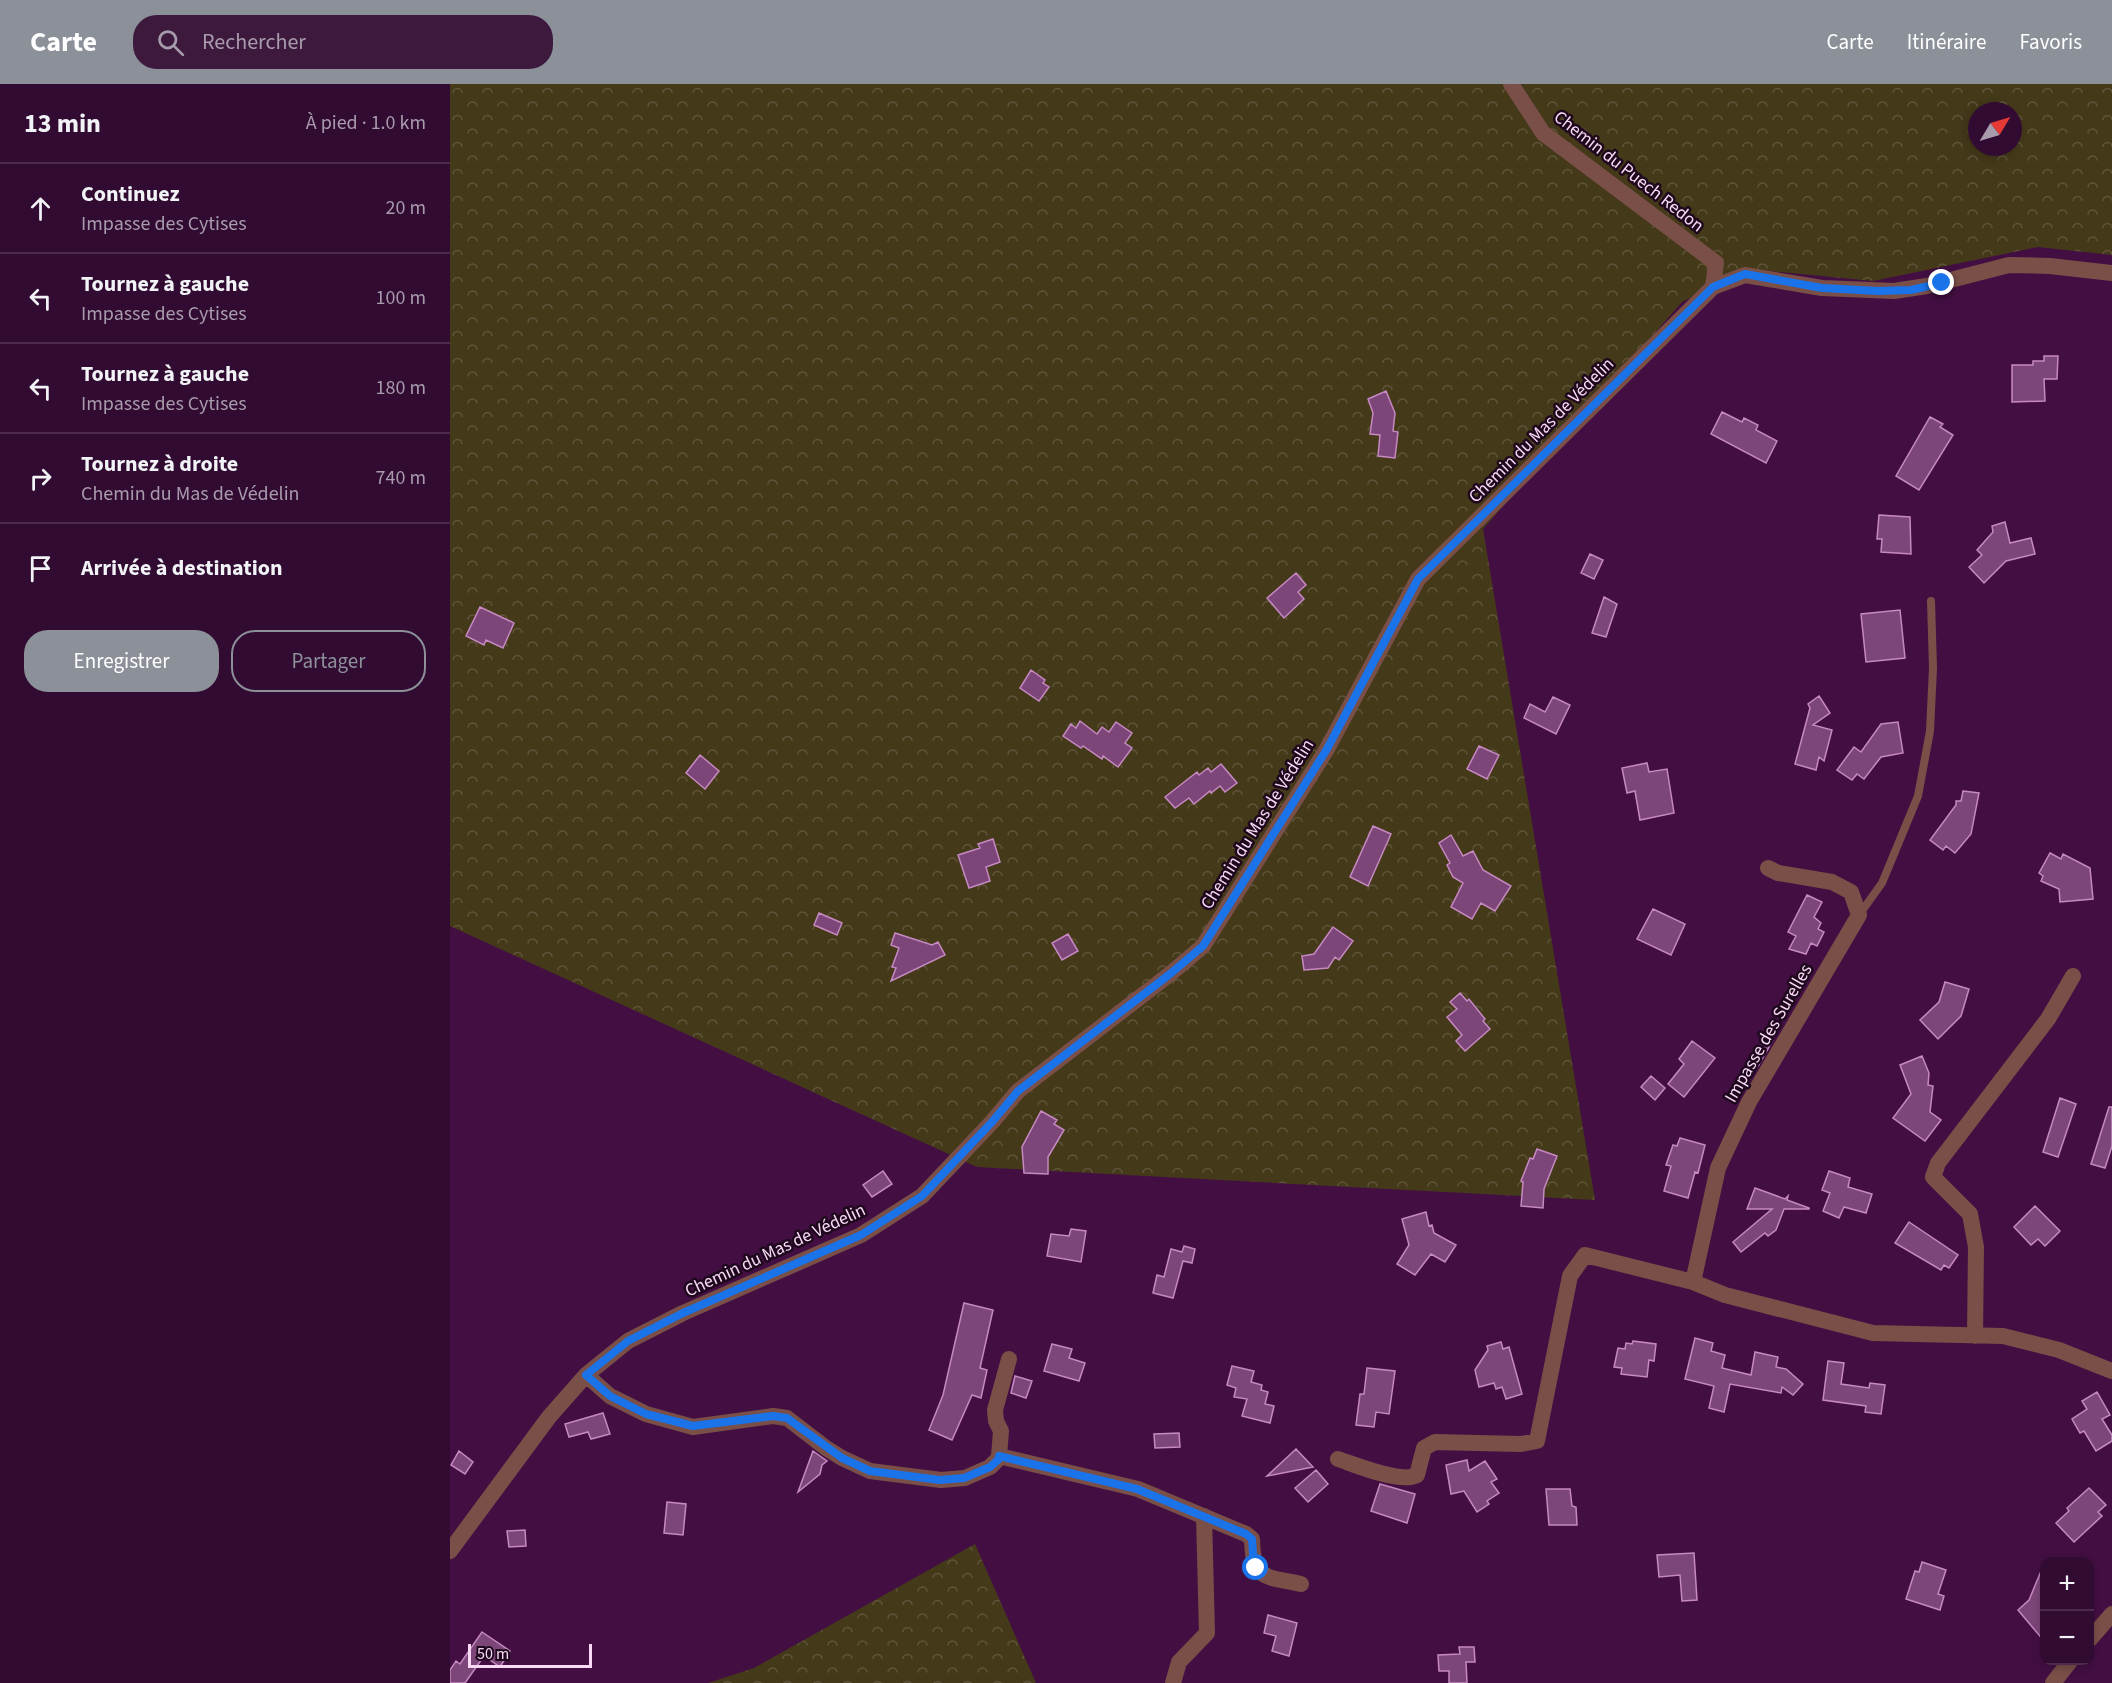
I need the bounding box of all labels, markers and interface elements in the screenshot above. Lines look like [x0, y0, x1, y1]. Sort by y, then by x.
search box [133, 15, 553, 69]
text: Carte [30, 22, 97, 62]
icon: search [154, 26, 187, 59]
text: Rechercher [202, 26, 306, 58]
text: Carte [1827, 27, 1874, 57]
text: Itinéraire [1907, 27, 1986, 57]
text: Favoris [2019, 27, 2082, 57]
north arrow [1968, 102, 2022, 156]
text: 13 min [24, 105, 101, 142]
street label: Chemin du Puech Redon [1548, 105, 1709, 238]
text: À pied · 1.0 km [306, 109, 426, 137]
text: Continuez [81, 178, 180, 210]
icon: ahead [24, 192, 57, 225]
text: 20 m [386, 194, 426, 222]
text: Impasse des Cytises [81, 210, 247, 238]
text: Tournez à gauche [81, 268, 249, 300]
route end [1928, 269, 1954, 295]
icon: left [24, 282, 57, 315]
text: 100 m [376, 284, 426, 312]
text: Impasse des Cytises [81, 300, 247, 328]
street label: Chemin du Mas de Védelin [1463, 352, 1620, 509]
text: Tournez à gauche [81, 358, 249, 390]
icon: left [24, 372, 57, 405]
text: 180 m [376, 374, 426, 402]
text: Impasse des Cytises [81, 390, 247, 418]
text: Tournez à droite [81, 448, 238, 480]
icon: right [24, 462, 57, 495]
text: 740 m [376, 464, 426, 492]
text: Chemin du Mas de Védelin [81, 480, 300, 508]
icon: arrive [24, 552, 57, 585]
text: Arrivée à destination [81, 552, 283, 584]
button: Enregistrer [24, 630, 219, 692]
button: Partager [231, 630, 426, 692]
street label: Chemin du Mas de Védelin [1195, 734, 1320, 914]
street label: Impasse des Surelles [1719, 959, 1818, 1107]
street label: Chemin du Mas de Védelin [681, 1198, 870, 1303]
route start [1242, 1554, 1268, 1580]
map controls [2040, 1557, 2094, 1665]
button: + [2040, 1557, 2094, 1611]
button: − [2040, 1611, 2094, 1665]
scale bar [468, 1641, 592, 1668]
text: 50 m [477, 1643, 509, 1665]

